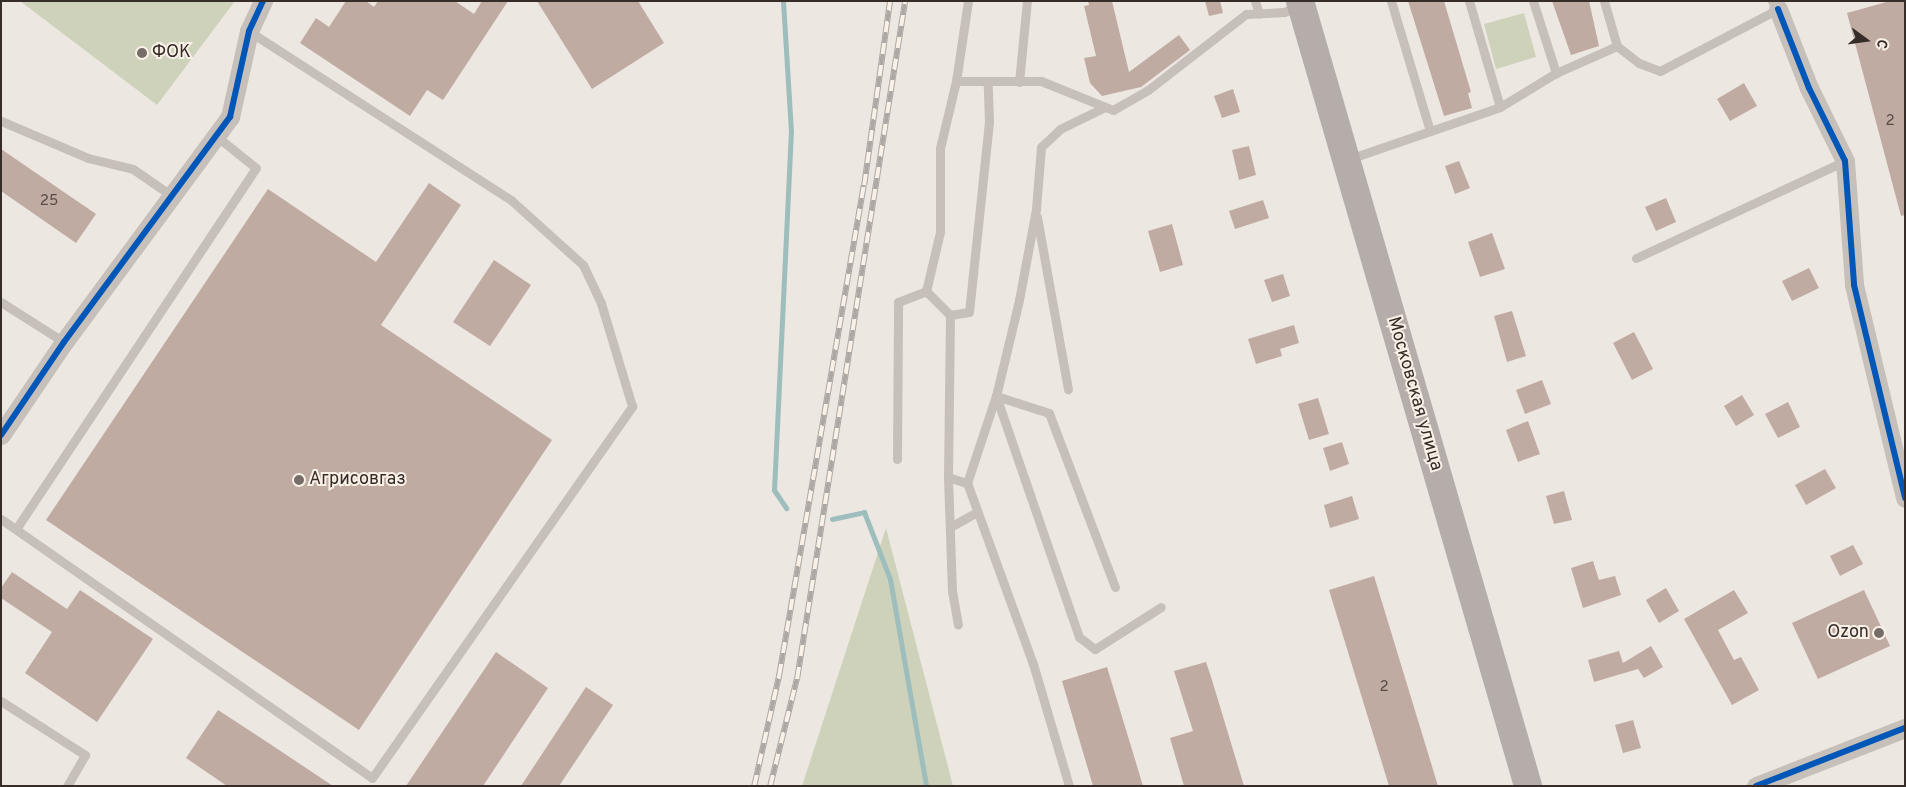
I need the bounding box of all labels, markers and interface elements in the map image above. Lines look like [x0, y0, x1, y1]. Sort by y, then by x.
north arrow [1841, 15, 1891, 65]
text: С [1872, 37, 1890, 50]
place label: ФОК [152, 42, 191, 64]
marker: ФОК [136, 47, 148, 59]
house number: 2 [1885, 113, 1895, 131]
house number: 25 [40, 193, 58, 211]
street label: Московская улица [1382, 315, 1446, 473]
place label: Агрисовгаз [309, 469, 406, 491]
marker: Агрисовгаз [293, 474, 305, 486]
place label: Ozon [1827, 622, 1869, 644]
marker: Ozon [1873, 627, 1885, 639]
house number: 2 [1379, 679, 1389, 697]

